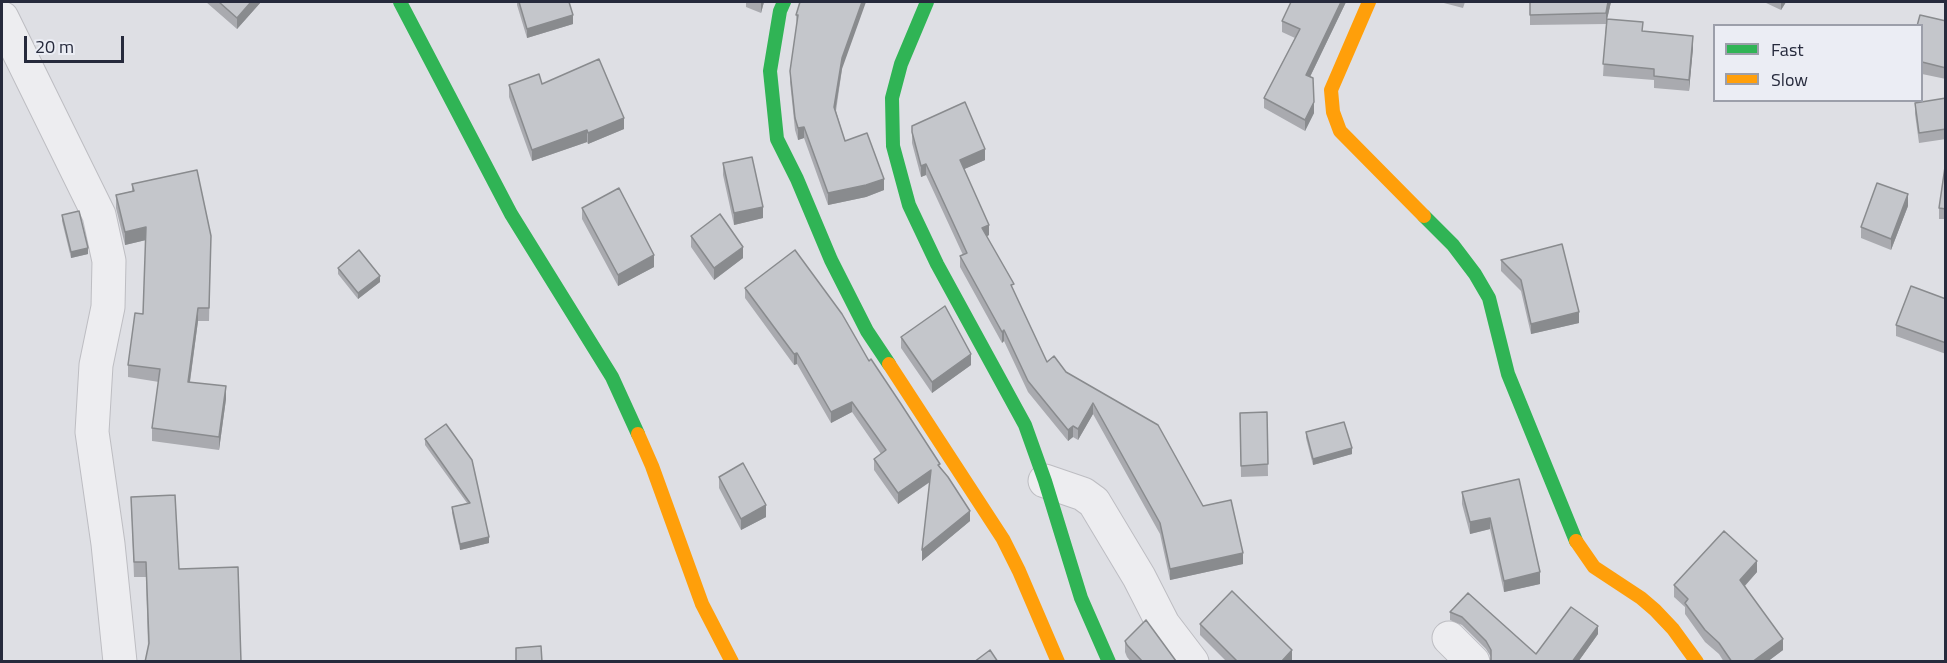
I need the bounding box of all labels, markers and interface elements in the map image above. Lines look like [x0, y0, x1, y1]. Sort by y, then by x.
scale bar [27, 24, 128, 62]
legend [1713, 24, 1923, 102]
text: 20 m [35, 33, 74, 60]
text: Fast [1771, 36, 1804, 63]
text: Slow [1771, 66, 1808, 93]

